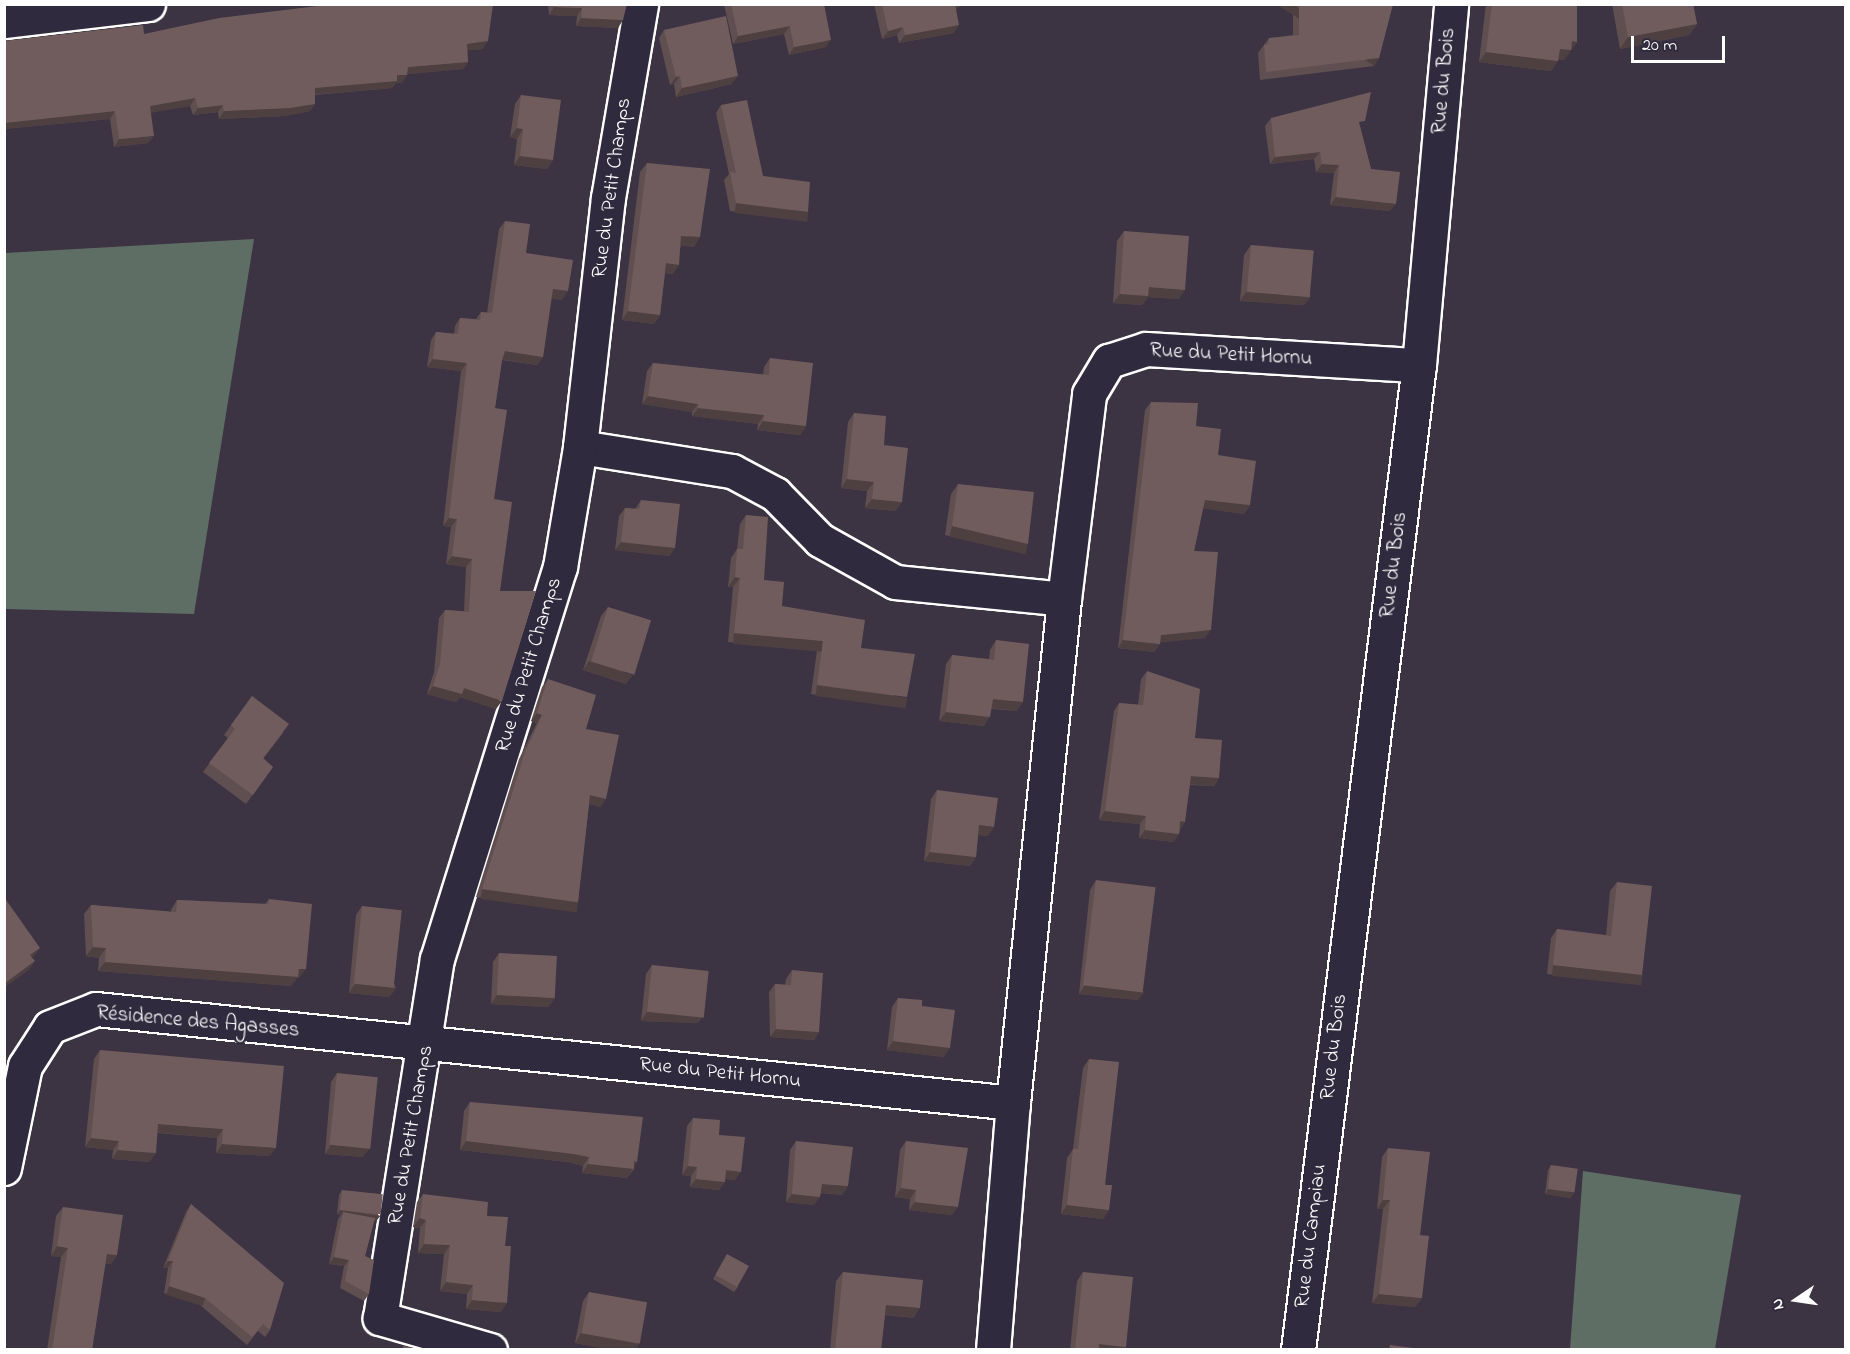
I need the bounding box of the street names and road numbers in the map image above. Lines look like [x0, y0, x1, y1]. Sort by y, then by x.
street label: Rue du Bois [1427, 27, 1461, 135]
street label: Rue du Petit Champs [587, 96, 637, 280]
street label: Rue du Petit Hornu [1149, 338, 1313, 372]
street label: Rue du Bois [1375, 510, 1413, 620]
street label: Rue du Petit Champs [490, 574, 568, 756]
street label: Rue du Bois [1315, 992, 1353, 1102]
street label: Résidence des Agasses [96, 1001, 300, 1043]
street label: Rue du Petit Champs [383, 1043, 439, 1227]
street label: Rue du Petit Hornu [638, 1052, 802, 1094]
street label: Rue du Campiau [1290, 1163, 1332, 1309]

